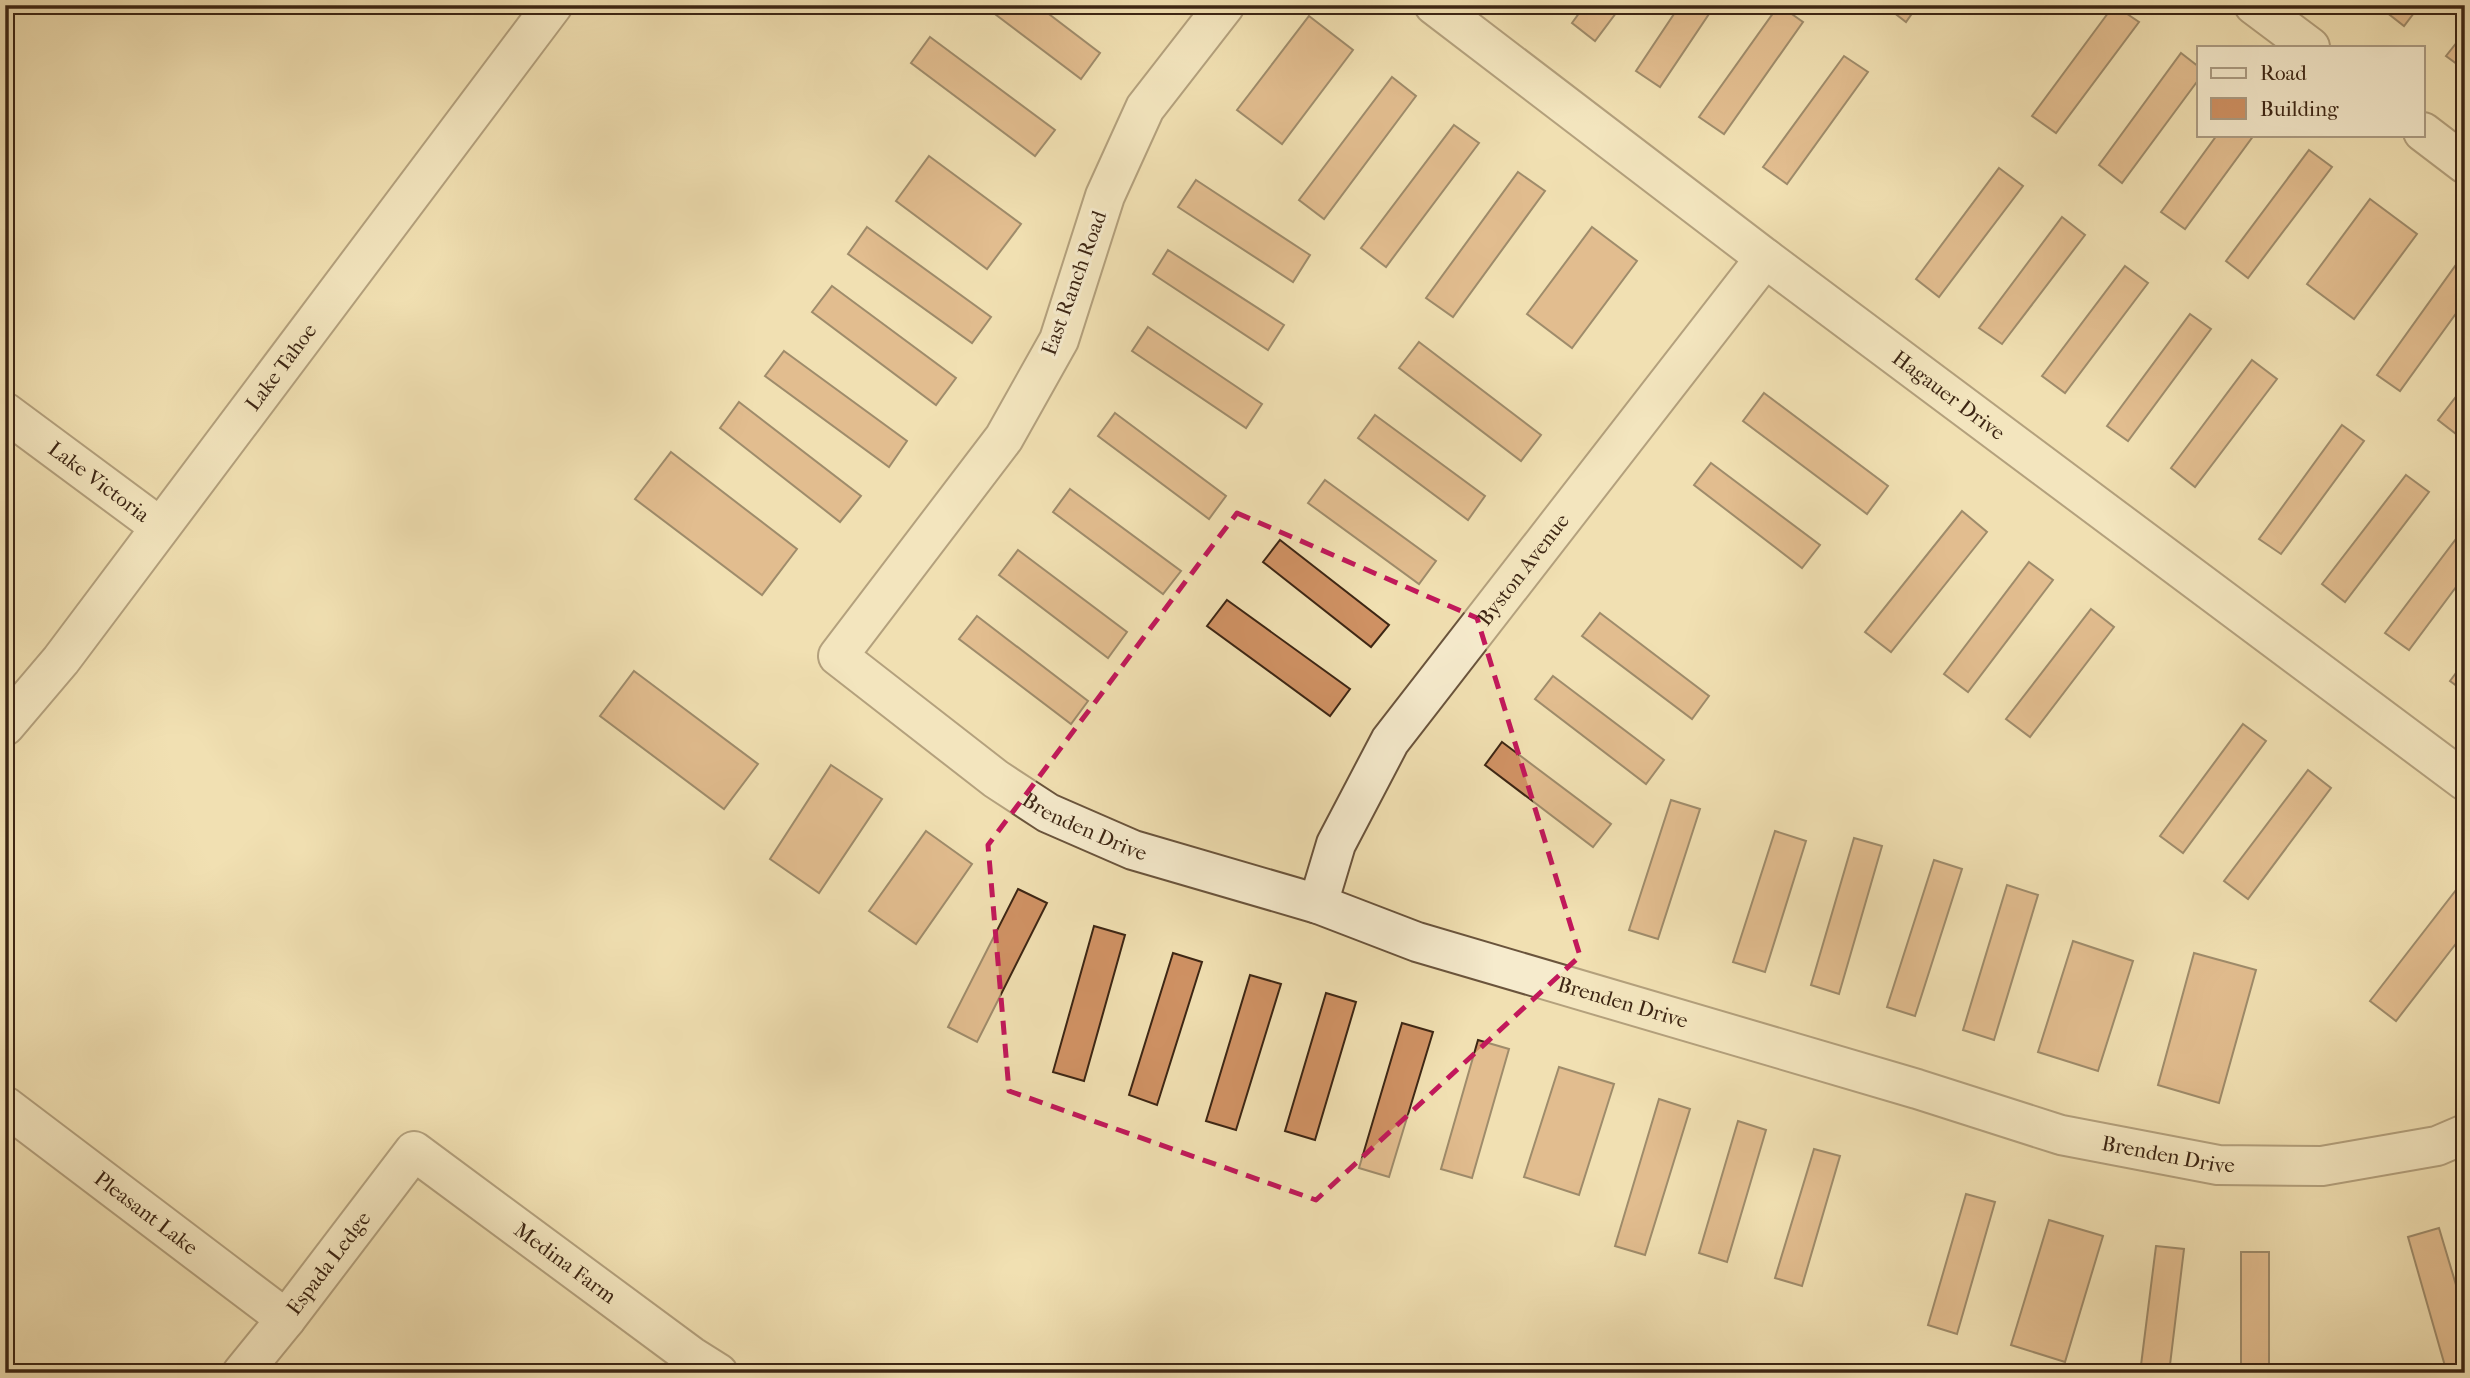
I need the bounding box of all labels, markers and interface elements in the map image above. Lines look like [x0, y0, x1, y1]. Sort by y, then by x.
legend [2197, 46, 2424, 136]
text: Road [2260, 61, 2307, 85]
text: Building [2260, 97, 2339, 121]
street label: East Ranch Road [1037, 207, 1111, 358]
street label: Lake Tahoe [241, 319, 322, 415]
street label: Hagauer Drive [1888, 346, 2010, 445]
street label: Lake Victoria [44, 436, 154, 527]
street label: Byston Avenue [1472, 509, 1574, 630]
street label: Brenden Drive [1018, 787, 1150, 865]
street label: Brenden Drive [1555, 972, 1691, 1033]
street label: Brenden Drive [2100, 1131, 2235, 1177]
street label: Pleasant Lake [90, 1166, 202, 1260]
street label: Espada Ledge [282, 1207, 376, 1319]
street label: Medina Farm [510, 1217, 621, 1309]

